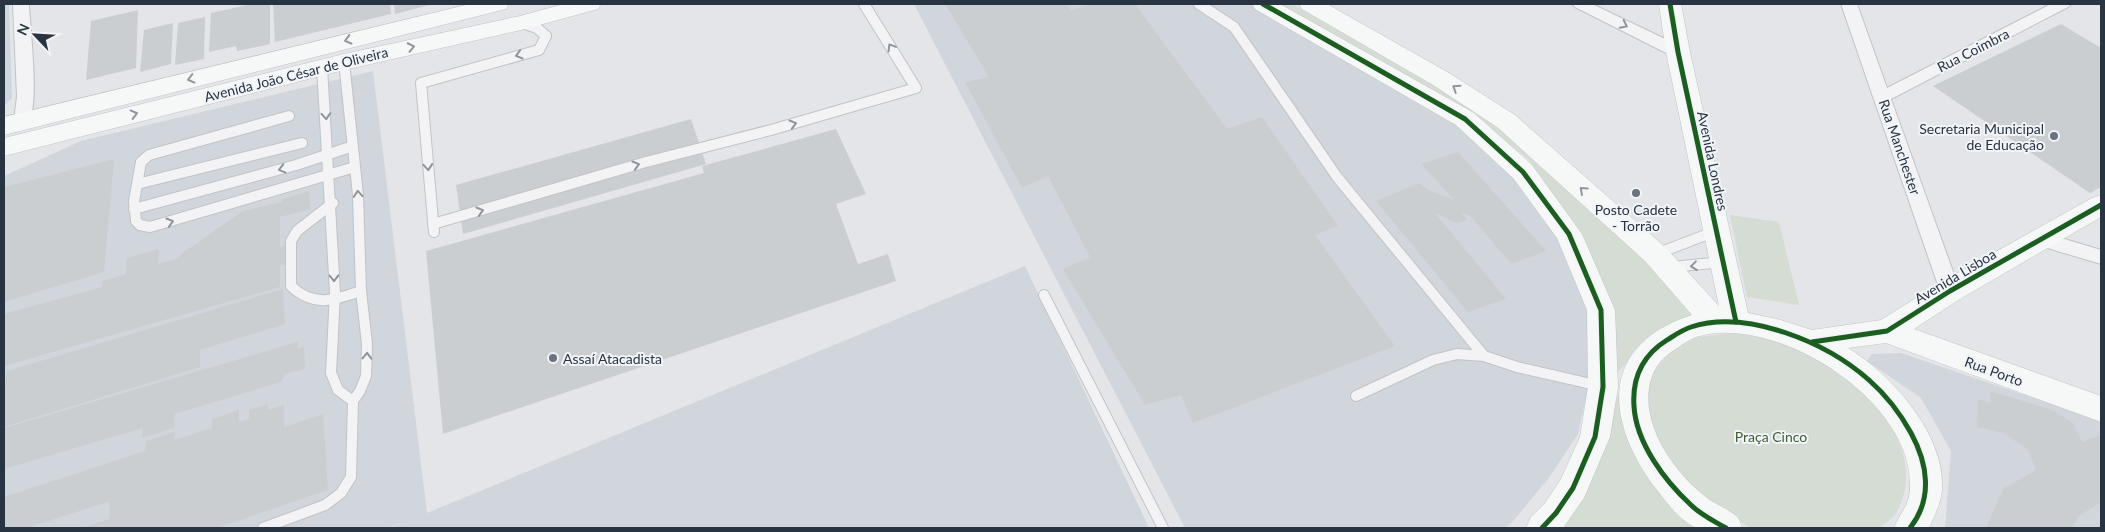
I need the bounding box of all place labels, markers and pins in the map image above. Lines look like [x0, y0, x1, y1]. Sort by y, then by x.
place label: Secretaria Municipal de Educação [1919, 120, 2044, 153]
marker: Secretaria Municipal de Educação [2048, 130, 2060, 142]
marker: Posto Cadete - Torrão [1630, 187, 1642, 199]
place label: Posto Cadete - Torrão [1595, 201, 1677, 234]
place label: Assaí Atacadista [563, 350, 662, 367]
marker: Assaí Atacadista [547, 352, 559, 364]

